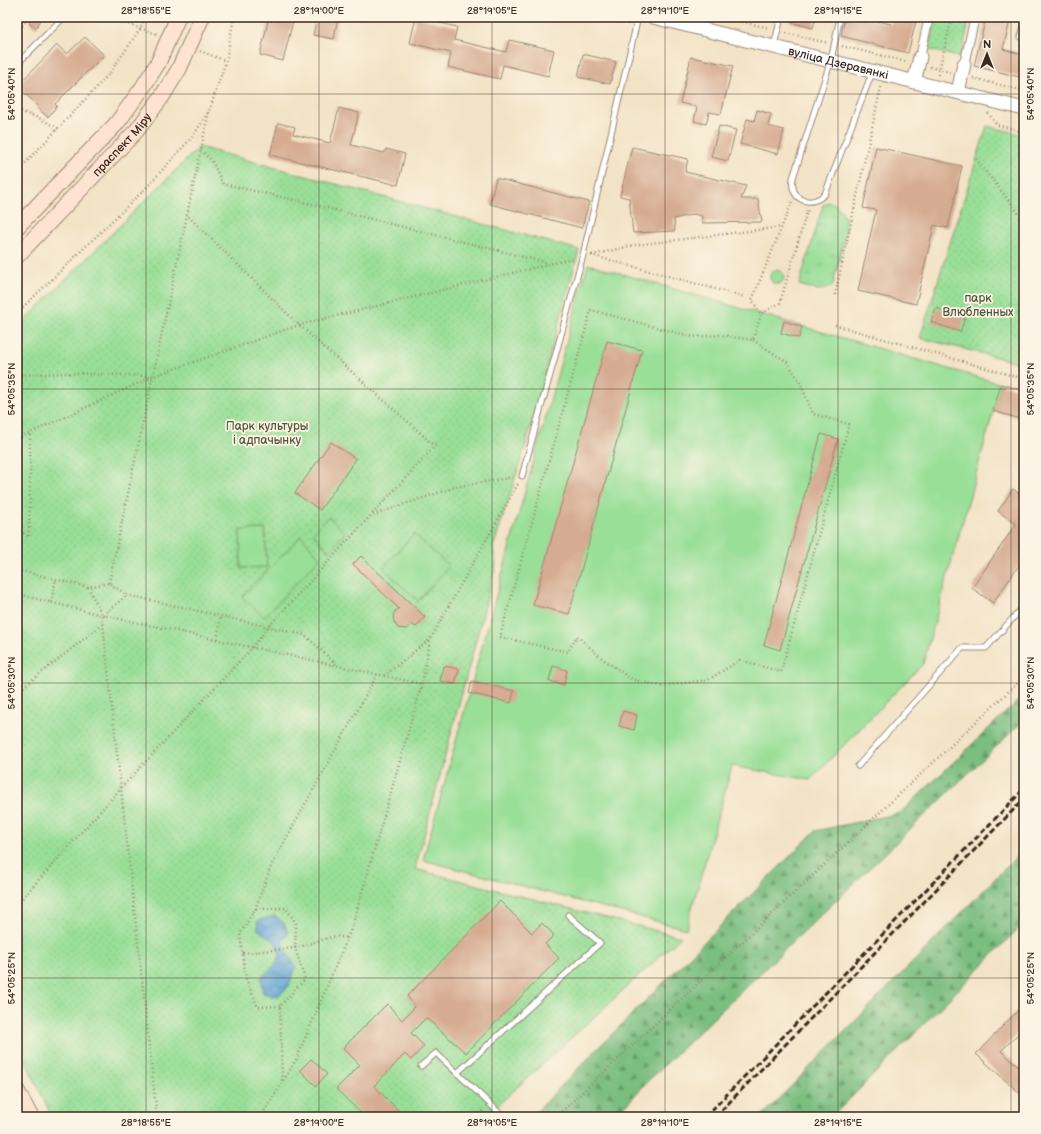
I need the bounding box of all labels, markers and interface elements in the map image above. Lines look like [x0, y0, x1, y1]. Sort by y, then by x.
text: 28°18'55"E [121, 5, 171, 17]
text: 28°19'00"E [294, 5, 345, 17]
text: 28°19'05"E [467, 5, 517, 17]
text: 28°19'10"E [641, 5, 690, 17]
text: 28°19'15"E [814, 5, 862, 17]
north arrow [967, 34, 1007, 74]
text: N [983, 38, 991, 51]
street label: вуліца Дзеравянкі [787, 43, 890, 83]
text: 54°05'40"N [6, 67, 18, 121]
text: 54°05'40"N [1025, 67, 1037, 121]
street label: праспект Міру [89, 110, 155, 180]
park label: парк Влюбленных [942, 291, 1014, 320]
text: 54°05'35"N [6, 362, 18, 416]
text: 54°05'35"N [1025, 362, 1037, 416]
park label: Парк культуры і адпачынку [226, 419, 308, 448]
text: 54°05'30"N [6, 656, 18, 710]
text: 54°05'30"N [1025, 656, 1037, 710]
text: 54°05'25"N [6, 952, 18, 1004]
text: 54°05'25"N [1025, 952, 1037, 1004]
text: 28°18'55"E [121, 1117, 171, 1129]
text: 28°19'00"E [294, 1117, 345, 1129]
text: 28°19'05"E [467, 1117, 517, 1129]
text: 28°19'10"E [641, 1117, 690, 1129]
text: 28°19'15"E [814, 1117, 862, 1129]

